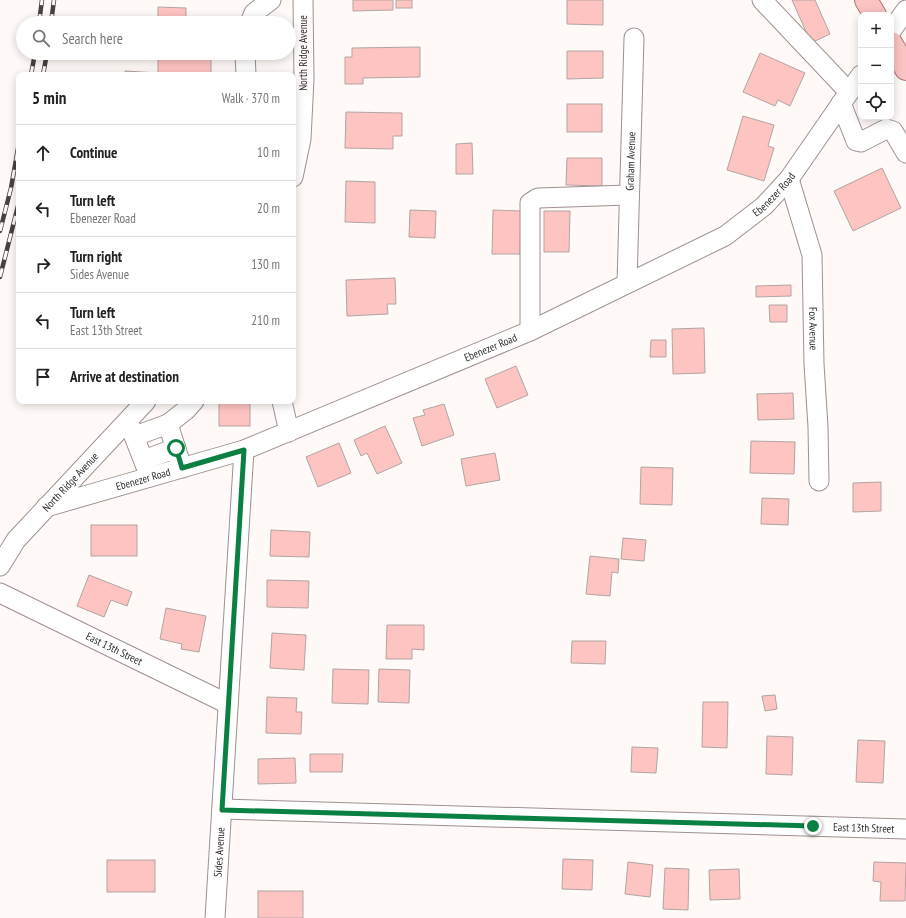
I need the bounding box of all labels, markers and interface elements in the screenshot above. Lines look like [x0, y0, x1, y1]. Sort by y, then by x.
map controls [858, 12, 894, 120]
button: + [858, 12, 894, 48]
street label: North Ridge Avenue [296, 15, 310, 91]
search box [16, 16, 296, 60]
icon: search [30, 27, 52, 49]
text: Search here [62, 29, 123, 48]
button: − [858, 48, 894, 84]
button: locate [858, 84, 894, 120]
text: 5 min [32, 87, 66, 109]
text: Walk · 370 m [222, 90, 280, 107]
street label: Graham Avenue [623, 131, 638, 191]
icon: ahead [32, 142, 54, 164]
text: Continue [70, 143, 117, 162]
text: 10 m [257, 144, 280, 161]
street label: Ebenezer Road [750, 170, 798, 219]
text: Turn left [70, 191, 115, 210]
icon: left [32, 198, 54, 220]
text: 20 m [257, 200, 280, 217]
text: Ebenezer Road [70, 210, 136, 227]
text: Turn right [70, 247, 122, 266]
icon: right [32, 254, 54, 276]
text: 130 m [251, 256, 280, 273]
text: Sides Avenue [70, 266, 129, 283]
text: Turn left [70, 303, 115, 322]
street label: Fox Avenue [806, 307, 821, 351]
icon: left [32, 310, 54, 332]
text: 210 m [251, 312, 280, 329]
text: East 13th Street [70, 322, 142, 339]
street label: Ebenezer Road [462, 330, 519, 365]
icon: arrive [32, 366, 54, 388]
text: Arrive at destination [70, 367, 179, 386]
route start [167, 439, 185, 457]
street label: North Ridge Avenue [39, 449, 102, 514]
street label: Ebenezer Road [114, 465, 172, 494]
street label: East 13th Street [84, 629, 145, 668]
route end [804, 817, 822, 835]
street label: East 13th Street [833, 820, 895, 836]
street label: Sides Avenue [211, 826, 228, 878]

